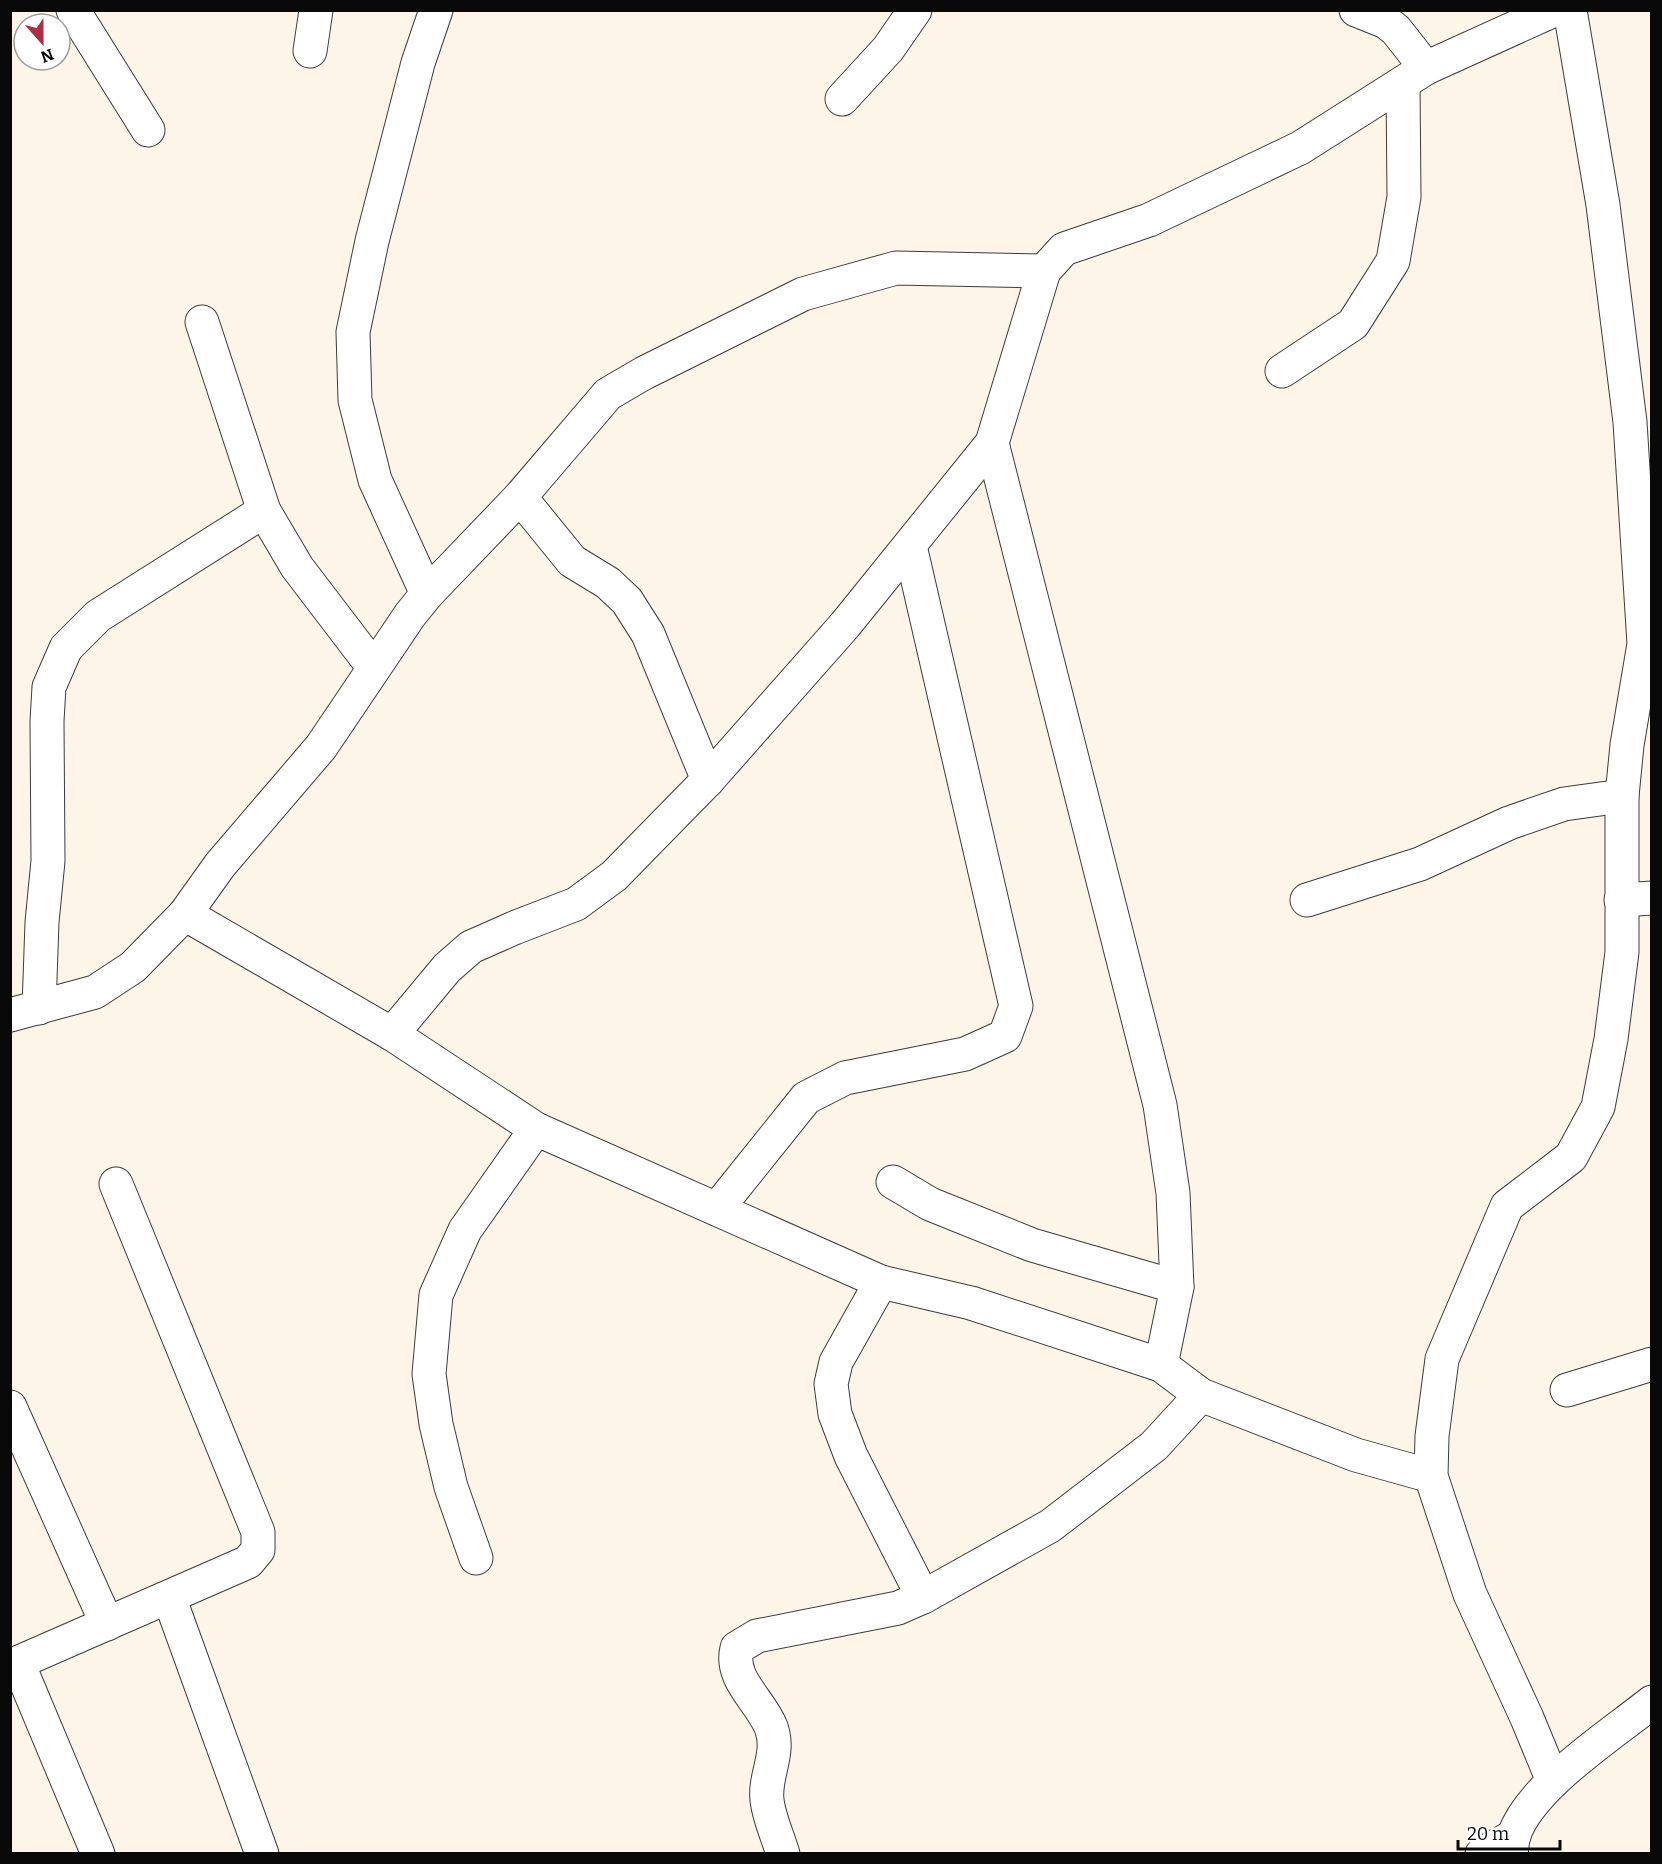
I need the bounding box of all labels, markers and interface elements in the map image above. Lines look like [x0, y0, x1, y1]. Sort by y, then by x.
north arrow [12, 12, 72, 72]
text: N [38, 44, 56, 67]
scale bar [1458, 1813, 1560, 1851]
text: 20 m [1467, 1823, 1509, 1845]

